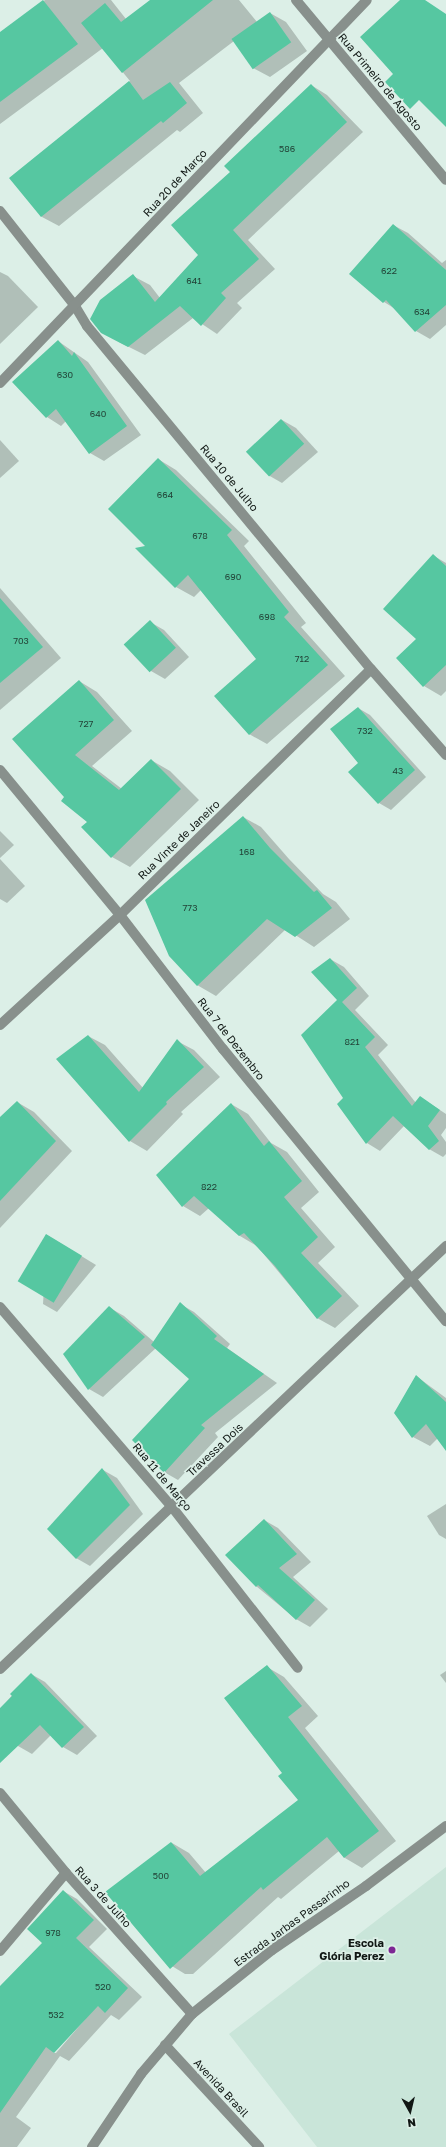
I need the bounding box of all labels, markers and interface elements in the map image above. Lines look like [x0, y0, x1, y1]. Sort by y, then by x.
street label: Rua Primeiro de Agosto [335, 31, 425, 133]
house number: 586 [279, 144, 295, 154]
street label: Rua 20 de Março [140, 147, 210, 219]
house number: 622 [381, 266, 397, 276]
house number: 641 [186, 276, 202, 286]
house number: 634 [414, 307, 430, 317]
house number: 630 [57, 370, 73, 380]
house number: 640 [90, 409, 106, 419]
street label: Rua 10 de Julho [197, 442, 261, 514]
house number: 664 [157, 490, 173, 500]
house number: 678 [192, 531, 208, 541]
house number: 690 [225, 572, 241, 582]
house number: 698 [259, 612, 275, 622]
house number: 703 [13, 636, 29, 646]
house number: 712 [295, 654, 309, 664]
house number: 727 [79, 719, 93, 729]
house number: 732 [357, 726, 373, 736]
house number: 43 [393, 766, 403, 776]
street label: Rua Vinte de Janeiro [135, 798, 223, 882]
house number: 168 [239, 847, 255, 857]
house number: 773 [183, 903, 197, 913]
street label: Rua 7 de Dezembro [195, 995, 267, 1083]
house number: 821 [344, 1037, 360, 1047]
house number: 822 [201, 1182, 217, 1192]
street label: Travessa Dois [184, 1421, 246, 1479]
street label: Rua 11 de Março [130, 1440, 194, 1514]
street label: Rua 3 de Julho [72, 1864, 134, 1930]
house number: 500 [153, 1871, 169, 1881]
street label: Estrada Jarbas Passarinho [232, 1877, 352, 1969]
house number: 978 [45, 1928, 61, 1938]
place label: Escola Glória Perez [319, 1937, 384, 1963]
marker: Escola Glória Perez [387, 1945, 397, 1955]
house number: 520 [95, 1982, 111, 1992]
house number: 532 [48, 2010, 64, 2020]
street label: Avenida Brasil [191, 2056, 251, 2120]
north arrow [390, 2091, 430, 2131]
text: N [407, 2116, 417, 2130]

